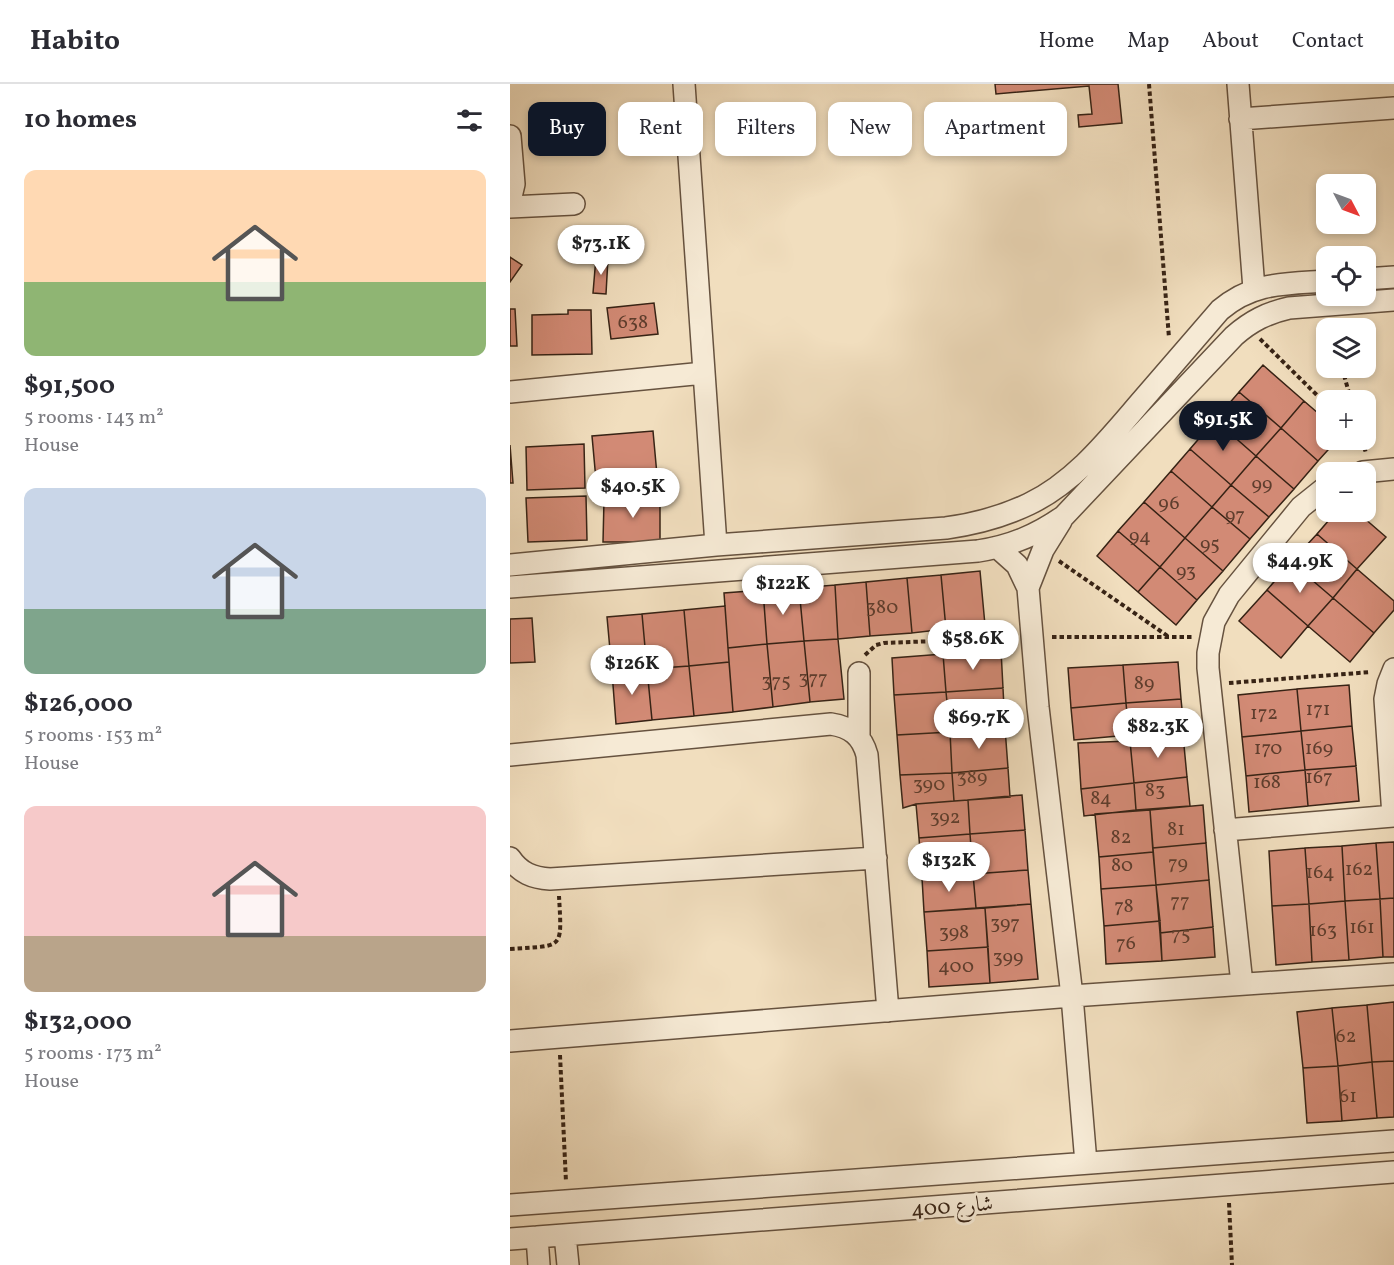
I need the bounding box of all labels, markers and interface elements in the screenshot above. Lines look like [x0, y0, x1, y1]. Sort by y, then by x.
text: Habito [30, 22, 120, 61]
text: Home [1039, 27, 1094, 56]
text: Map [1127, 27, 1169, 56]
text: About [1202, 27, 1259, 56]
text: Contact [1292, 27, 1364, 56]
text: 10 homes [24, 102, 137, 138]
chip: Buy [528, 102, 606, 156]
chip: Rent [618, 102, 703, 156]
chip: Filters [715, 102, 816, 156]
chip: New [828, 102, 912, 156]
chip: Apartment [924, 102, 1067, 156]
icon: filters [453, 104, 486, 137]
north arrow [1316, 174, 1376, 234]
map controls [1316, 174, 1376, 522]
icon: home [201, 209, 309, 317]
pin: $73.1K [552, 225, 650, 276]
text: $73.1K [572, 230, 630, 258]
button: locate [1316, 246, 1376, 306]
house number: 638 [618, 309, 648, 337]
button: layers [1316, 318, 1376, 378]
text: $91,500 [24, 368, 115, 404]
button: + [1316, 390, 1376, 450]
pin: $91.5K [1174, 401, 1272, 452]
text: 5 rooms · 143 m² [24, 404, 164, 432]
text: $91.5K [1193, 406, 1253, 434]
text: House [24, 432, 79, 460]
button: − [1316, 462, 1376, 522]
pin: $40.5K [584, 468, 682, 519]
house number: 99 [1252, 471, 1272, 499]
text: $40.5K [601, 473, 665, 501]
house number: 96 [1158, 490, 1180, 518]
house number: 97 [1225, 502, 1245, 530]
house number: 94 [1129, 523, 1151, 551]
icon: home [201, 527, 309, 635]
house number: 95 [1200, 531, 1220, 559]
pin: $44.9K [1251, 543, 1349, 594]
text: $44.9K [1267, 548, 1333, 576]
house number: 93 [1176, 558, 1196, 586]
pin: $122K [741, 565, 825, 616]
text: $122K [756, 570, 810, 598]
house number: 380 [866, 594, 898, 622]
pin: $58.6K [924, 620, 1022, 671]
text: $58.6K [942, 625, 1004, 653]
pin: $126K [590, 645, 674, 696]
text: $126K [604, 650, 660, 678]
house number: 377 [798, 665, 828, 693]
house number: 375 [761, 668, 791, 696]
house number: 89 [1134, 670, 1154, 698]
text: $126,000 [24, 686, 133, 722]
house number: 171 [1305, 696, 1331, 724]
pin: $69.7K [930, 699, 1028, 750]
house number: 172 [1250, 700, 1278, 728]
text: $69.7K [948, 704, 1010, 732]
pin: $82.3K [1109, 708, 1207, 759]
text: $82.3K [1127, 713, 1189, 741]
text: 5 rooms · 153 m² [24, 722, 162, 750]
house number: 170 [1254, 735, 1282, 763]
house number: 169 [1305, 735, 1333, 763]
text: House [24, 750, 79, 778]
house number: 389 [957, 764, 987, 792]
house number: 167 [1305, 764, 1333, 792]
house number: 168 [1253, 769, 1281, 797]
house number: 390 [913, 771, 945, 799]
house number: 83 [1145, 777, 1165, 805]
house number: 84 [1090, 785, 1112, 813]
house number: 392 [930, 804, 960, 832]
house number: 81 [1167, 816, 1185, 844]
house number: 82 [1111, 824, 1131, 852]
pin: $132K [907, 842, 991, 893]
icon: home [201, 845, 309, 953]
text: $132K [922, 847, 976, 875]
house number: 79 [1168, 850, 1188, 878]
house number: 80 [1111, 852, 1133, 880]
house number: 162 [1345, 856, 1373, 884]
house number: 164 [1305, 859, 1335, 887]
house number: 77 [1170, 888, 1190, 916]
house number: 78 [1114, 893, 1134, 921]
house number: 397 [990, 910, 1020, 938]
house number: 161 [1349, 914, 1375, 942]
house number: 163 [1309, 917, 1337, 945]
house number: 398 [939, 919, 969, 947]
house number: 75 [1171, 921, 1191, 949]
house number: 76 [1116, 930, 1136, 958]
house number: 399 [993, 944, 1023, 972]
house number: 400 [938, 953, 974, 981]
text: $132,000 [24, 1004, 132, 1040]
house number: 62 [1336, 1023, 1356, 1051]
text: 5 rooms · 173 m² [24, 1040, 162, 1068]
text: House [24, 1068, 79, 1096]
house number: 61 [1339, 1083, 1357, 1111]
street label: شارع 400 [910, 1189, 994, 1227]

